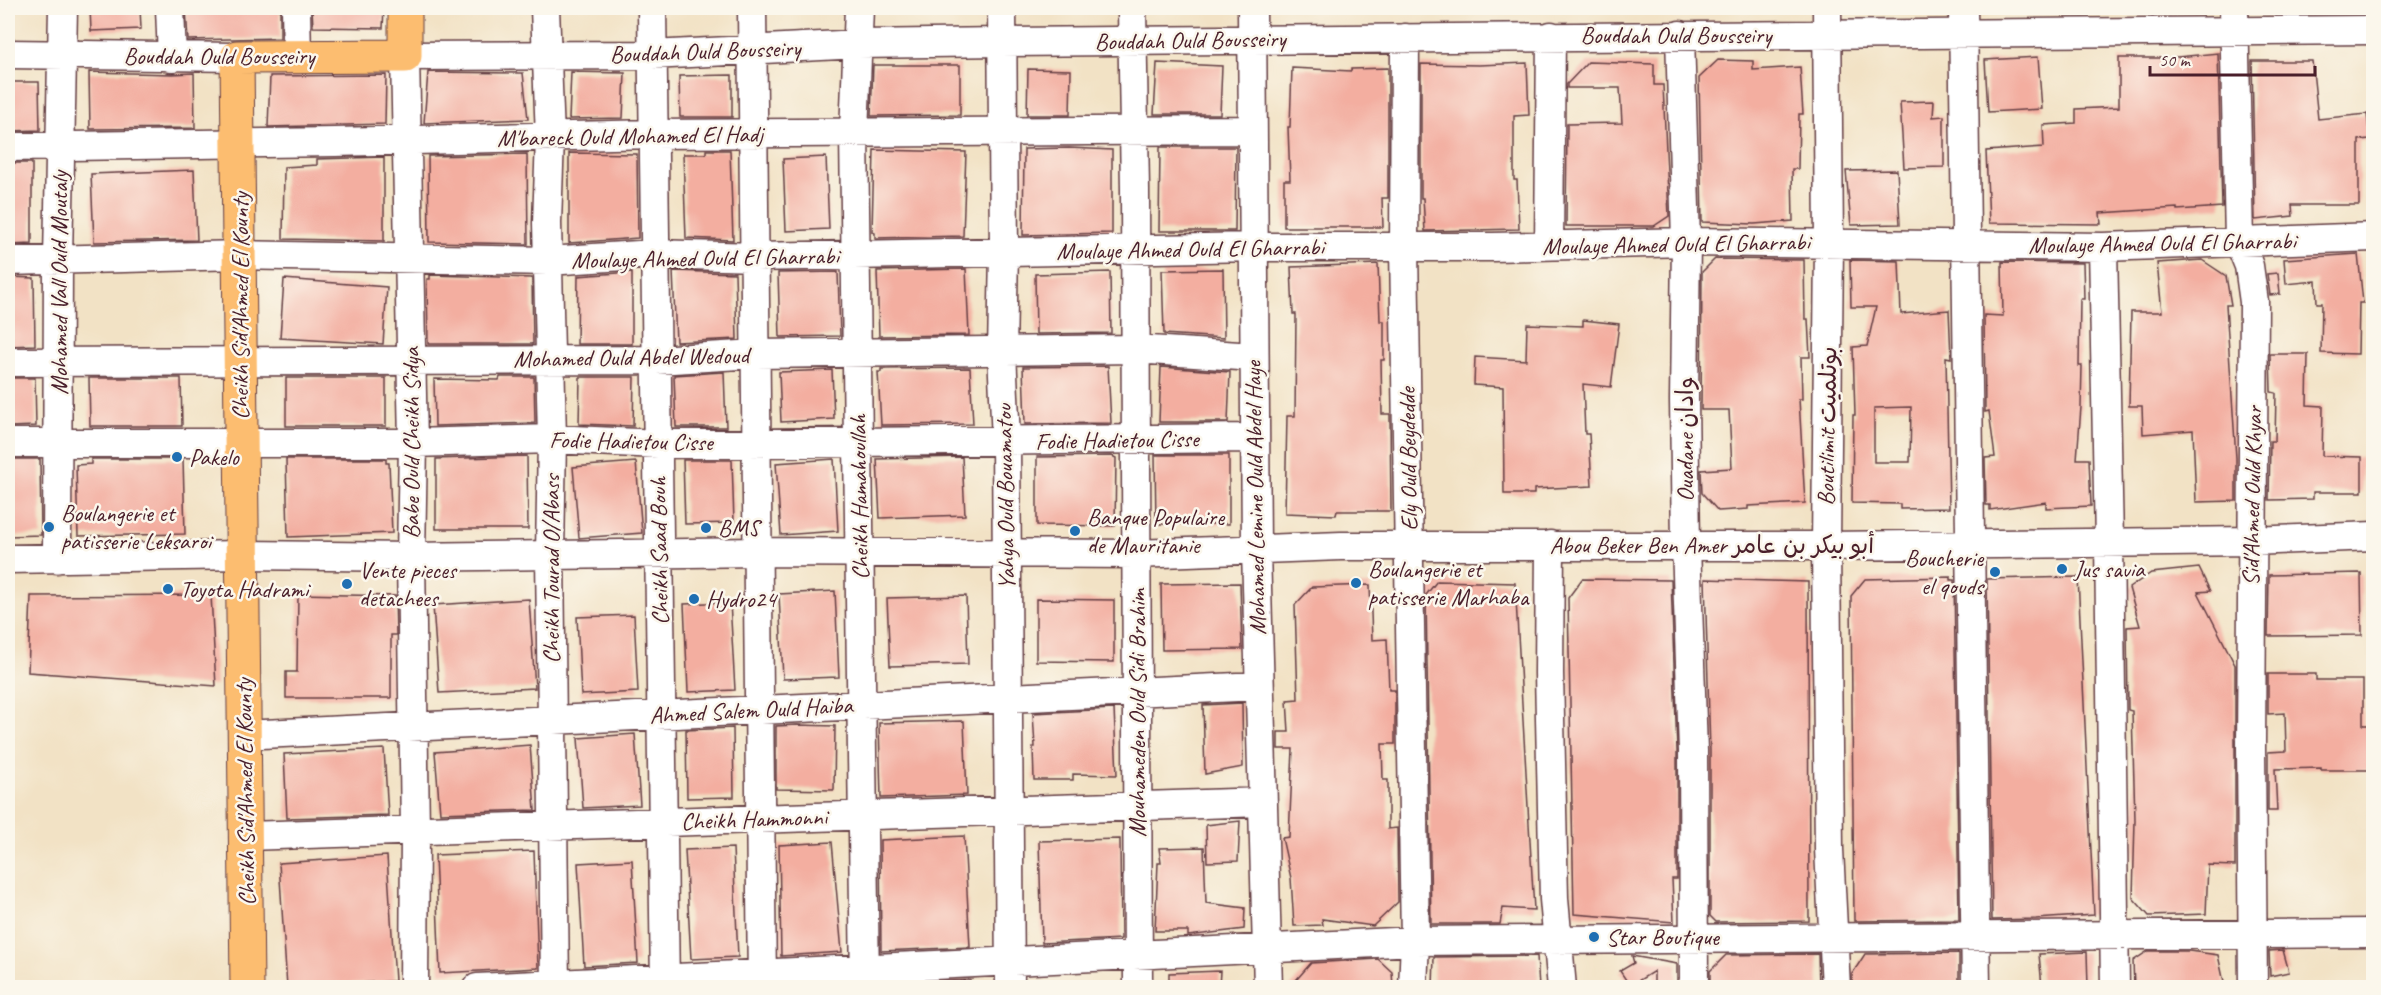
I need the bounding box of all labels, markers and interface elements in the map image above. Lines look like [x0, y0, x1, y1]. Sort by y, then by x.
street label: Bouddah Ould Bousseiry [1581, 20, 1773, 50]
street label: Bouddah Ould Bousseiry [1094, 23, 1287, 57]
street label: Bouddah Ould Bousseiry [609, 33, 803, 69]
scale bar [2150, 39, 2315, 77]
street label: Bouddah Ould Bousseiry [124, 41, 316, 71]
text: 50 m [2159, 49, 2192, 71]
street label: M'bareck Ould Mohamed El Hadj [497, 119, 766, 153]
street label: Mohamed Vall Ould Moutaly [44, 169, 74, 395]
street label: Cheikh Sid'Ahmed El Kounty [225, 191, 255, 420]
street label: Moulaye Ahmed Ould El Gharrabi [2028, 226, 2299, 260]
street label: Moulaye Ahmed Ould El Gharrabi [1542, 227, 1813, 261]
street label: Moulaye Ahmed Ould El Gharrabi [1056, 232, 1327, 266]
street label: Moulaye Ahmed Ould El Gharrabi [571, 241, 842, 275]
street label: Mohamed Ould Abdel Wedoud [513, 340, 753, 374]
street label: Babe Ould Cheikh Sidya [396, 346, 426, 539]
street label: Boutilimit بوتلميت [1811, 346, 1843, 506]
street label: Mohamed Lemine Ould Abdel Haye [1238, 359, 1272, 635]
street label: Ouadane وادان [1670, 376, 1700, 502]
street label: Ely Ould Beydedde [1392, 385, 1424, 531]
street label: Yahya Ould Bouamatou [988, 402, 1022, 590]
street label: Sid'Ahmed Ould Khyar [2235, 404, 2269, 586]
street label: Cheikh Hamahoullah [843, 413, 875, 580]
street label: Fodie Hadietou Cisse [1035, 424, 1201, 456]
street label: Fodie Hadietou Cisse [549, 425, 715, 457]
place label: Pakelo [189, 442, 240, 472]
marker: Pakelo [170, 450, 184, 464]
street label: Cheikh Tourad O/Abass [536, 473, 566, 664]
street label: Cheikh Saad Bouh [643, 476, 675, 625]
place label: Boulangerie et patisserie Leksaroi [61, 498, 214, 556]
place label: Banque Populaire de Mauritanie [1087, 502, 1226, 560]
place label: BMS [718, 513, 763, 543]
marker: Boulangerie et patisserie Leksaroi [42, 520, 56, 534]
marker: BMS [699, 521, 713, 535]
marker: Banque Populaire de Mauritanie [1068, 524, 1082, 538]
street label: Abou Beker Ben Amer أبو بيكر بن عامر [1550, 530, 1874, 560]
place label: Boucherie el qouds [1905, 543, 1986, 601]
place label: Boulangerie et patisserie Marhaba [1368, 554, 1530, 612]
place label: Jus savia [2073, 554, 2146, 584]
place label: Vente pieces detachees [359, 555, 458, 613]
marker: Jus savia [2055, 562, 2069, 576]
marker: Boucherie el qouds [1988, 565, 2002, 579]
place label: Toyota Hadrami [180, 574, 312, 604]
marker: Boulangerie et patisserie Marhaba [1349, 576, 1363, 590]
marker: Vente pieces detachees [340, 577, 354, 591]
marker: Toyota Hadrami [161, 582, 175, 596]
place label: Hydro24 [706, 584, 778, 614]
street label: Mouhameden Ould Sidi Brahim [1122, 586, 1152, 837]
marker: Hydro24 [687, 592, 701, 606]
street label: Cheikh Sid'Ahmed El Kounty [228, 676, 262, 906]
street label: Ahmed Salem Ould Haiba [649, 690, 855, 730]
street label: Cheikh Hammonni [680, 801, 830, 837]
place label: Star Boutique [1606, 922, 1721, 952]
marker: Star Boutique [1587, 930, 1601, 944]

